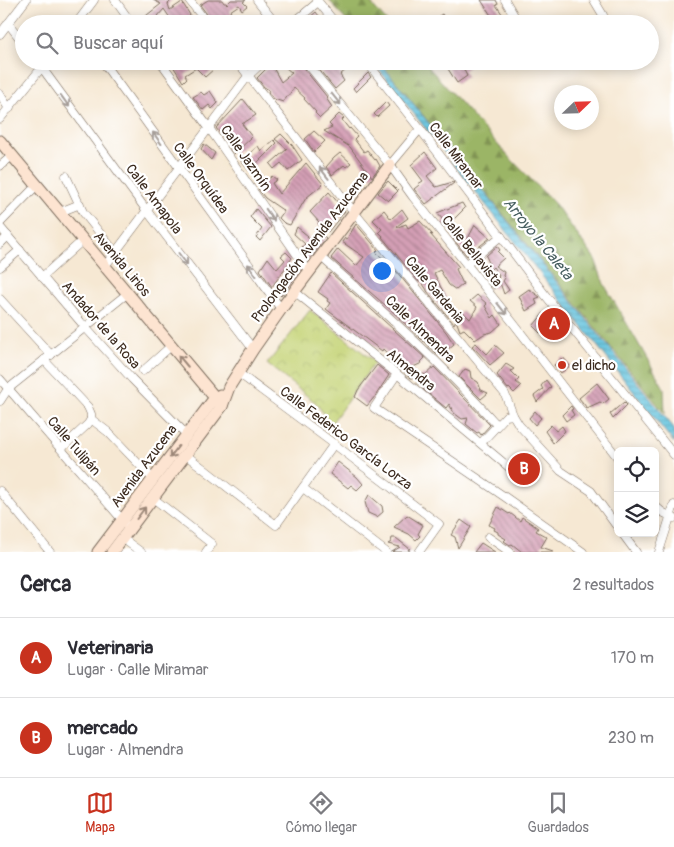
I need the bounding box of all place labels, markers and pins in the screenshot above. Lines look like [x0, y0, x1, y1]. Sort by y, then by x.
pin: A [538, 305, 570, 343]
place label: el dicho [572, 357, 616, 374]
marker: el dicho [556, 359, 568, 371]
pin: B [508, 450, 540, 488]

